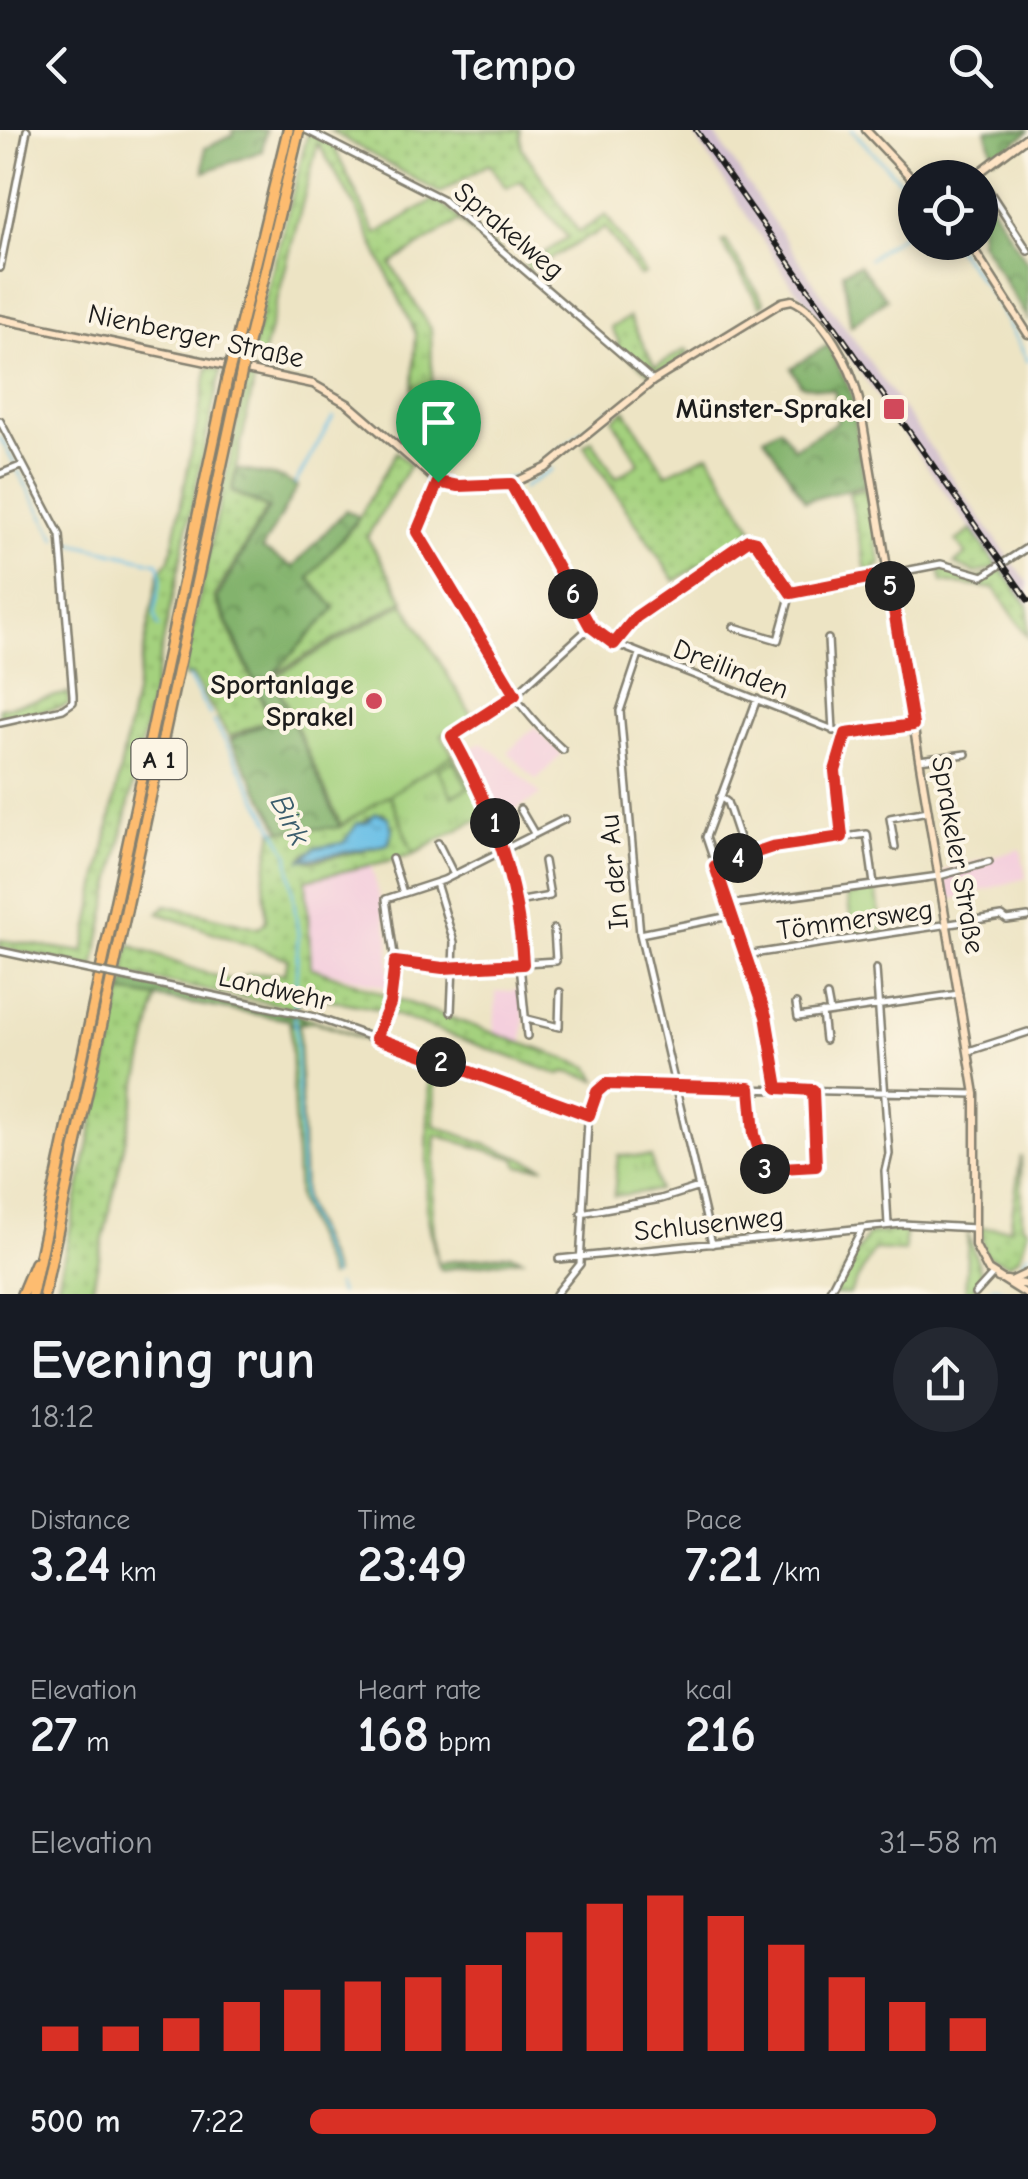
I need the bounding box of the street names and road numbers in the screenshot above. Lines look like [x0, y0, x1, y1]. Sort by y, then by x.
street label: Sprakelweg [448, 176, 570, 286]
street label: Nienberger Straße [85, 297, 307, 375]
street label: Dreilinden [669, 632, 793, 706]
road number: A 1 [132, 739, 186, 779]
street label: Sprakeler Straße [925, 754, 991, 956]
street label: In der Au [593, 813, 635, 931]
street label: Tömmersweg [775, 893, 935, 947]
street label: Landwehr [216, 961, 334, 1017]
street label: Schlusenweg [632, 1200, 786, 1248]

